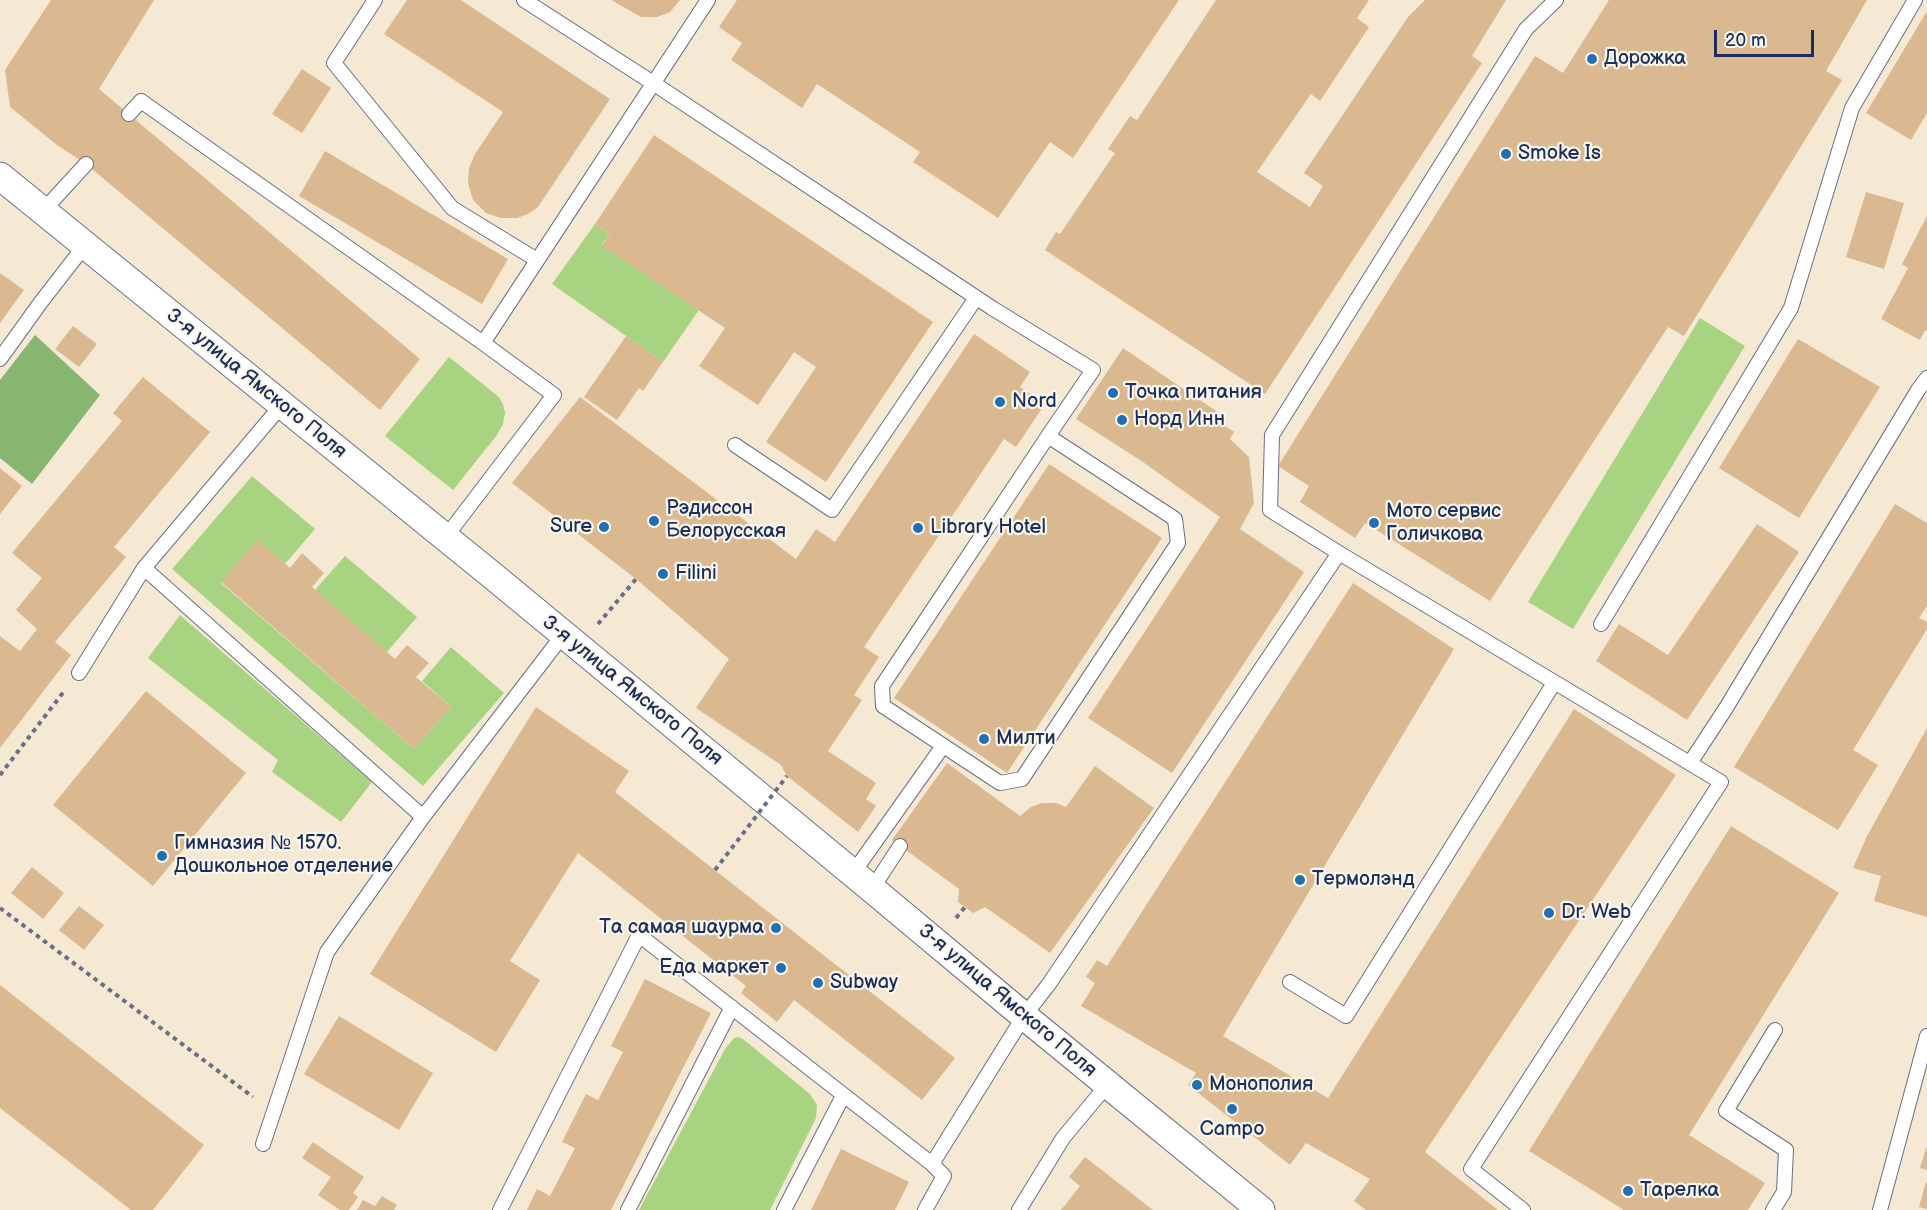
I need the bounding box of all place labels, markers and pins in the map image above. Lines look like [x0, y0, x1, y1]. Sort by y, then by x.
place label: Дорожка [1604, 47, 1686, 71]
marker: Дорожка [1585, 52, 1599, 66]
place label: Smoke Is [1518, 142, 1601, 166]
marker: Smoke Is [1499, 147, 1513, 161]
place label: Точка питания [1125, 381, 1262, 405]
marker: Точка питания [1106, 386, 1120, 400]
place label: Nord [1012, 390, 1057, 414]
marker: Nord [993, 395, 1007, 409]
place label: Норд Инн [1134, 408, 1225, 432]
marker: Норд Инн [1115, 413, 1129, 427]
place label: Рэдиссон Белорусская [666, 497, 786, 544]
place label: Мото сервис Голичкова [1386, 500, 1501, 547]
marker: Рэдиссон Белорусская [647, 514, 661, 528]
place label: Sure [550, 515, 592, 539]
place label: Library Hotel [930, 516, 1046, 540]
marker: Мото сервис Голичкова [1367, 516, 1381, 530]
marker: Sure [597, 520, 611, 534]
marker: Library Hotel [911, 521, 925, 535]
place label: Filini [675, 562, 717, 586]
marker: Filini [656, 567, 670, 581]
place label: Милти [996, 727, 1056, 751]
marker: Милти [977, 732, 991, 746]
place label: Гимназия № 1570. Дошкольное отделение [174, 832, 393, 879]
marker: Гимназия № 1570. Дошкольное отделение [155, 849, 169, 863]
place label: Термолэнд [1312, 868, 1415, 892]
marker: Термолэнд [1293, 873, 1307, 887]
place label: Dr. Web [1561, 901, 1631, 925]
marker: Dr. Web [1542, 906, 1556, 920]
place label: Та самая шаурма [599, 916, 764, 940]
marker: Та самая шаурма [769, 921, 783, 935]
place label: Еда маркет [659, 956, 769, 980]
marker: Еда маркет [774, 961, 788, 975]
place label: Subway [830, 971, 898, 995]
marker: Subway [811, 976, 825, 990]
place label: Монополия [1209, 1073, 1313, 1097]
marker: Монополия [1190, 1078, 1204, 1092]
marker: Campo [1225, 1102, 1239, 1116]
place label: Campo [1199, 1118, 1265, 1142]
place label: Тарелка [1640, 1179, 1719, 1203]
marker: Тарелка [1621, 1184, 1635, 1198]

